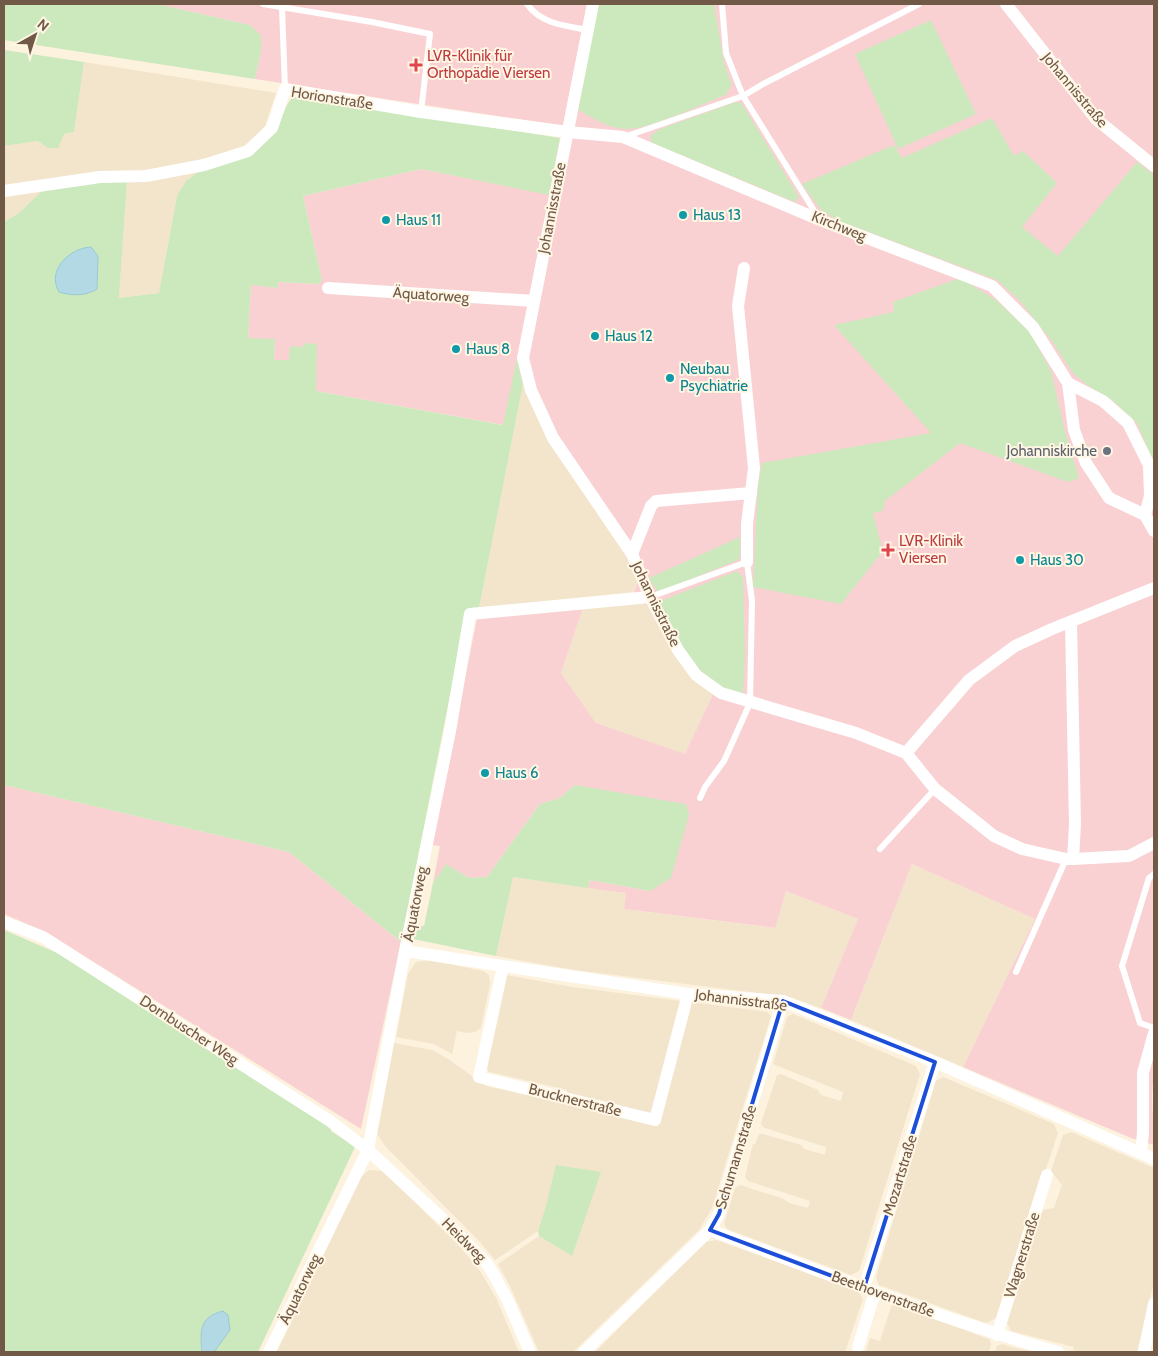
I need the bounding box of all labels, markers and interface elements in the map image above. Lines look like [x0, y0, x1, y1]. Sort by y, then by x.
north arrow [10, 10, 60, 60]
text: N [34, 15, 53, 35]
place label: LVR-Klinik für Orthopädie Viersen [427, 47, 550, 82]
street label: Johannisstraße [1038, 48, 1112, 132]
marker: LVR-Klinik für Orthopädie Viersen [409, 58, 423, 72]
street label: Horionstraße [290, 83, 374, 113]
street label: Johannisstraße [534, 160, 570, 256]
place label: Haus 13 [693, 206, 741, 224]
street label: Kirchweg [809, 207, 869, 245]
marker: Haus 13 [677, 209, 689, 221]
place label: Haus 11 [396, 211, 441, 229]
marker: Haus 11 [380, 214, 392, 226]
street label: Äquatorweg [392, 283, 470, 307]
place label: Haus 12 [605, 327, 653, 345]
marker: Haus 12 [589, 330, 601, 342]
place label: Haus 8 [466, 340, 510, 358]
marker: Haus 8 [450, 343, 462, 355]
place label: Neubau Psychiatrie [680, 360, 748, 395]
marker: Neubau Psychiatrie [664, 372, 676, 384]
place label: Johanniskirche [1006, 442, 1097, 460]
marker: Johanniskirche [1101, 445, 1113, 457]
place label: LVR-Klinik Viersen [899, 532, 963, 567]
marker: LVR-Klinik Viersen [881, 543, 895, 557]
place label: Haus 30 [1030, 551, 1084, 569]
marker: Haus 30 [1014, 554, 1026, 566]
street label: Johannisstraße [627, 557, 685, 650]
place label: Haus 6 [495, 764, 539, 782]
marker: Haus 6 [479, 767, 491, 779]
street label: Äquatorweg [399, 864, 431, 943]
street label: Johannisstraße [693, 985, 788, 1015]
street label: Dornbuscher Weg [136, 991, 242, 1069]
street label: Brucknerstraße [527, 1080, 624, 1120]
street label: Schumannstraße [712, 1102, 760, 1211]
street label: Mozartstraße [879, 1132, 921, 1218]
street label: Wagnerstraße [1000, 1210, 1044, 1300]
street label: Heidweg [438, 1214, 490, 1266]
street label: Äquatorweg [275, 1250, 325, 1327]
street label: Beethovenstraße [829, 1267, 937, 1321]

